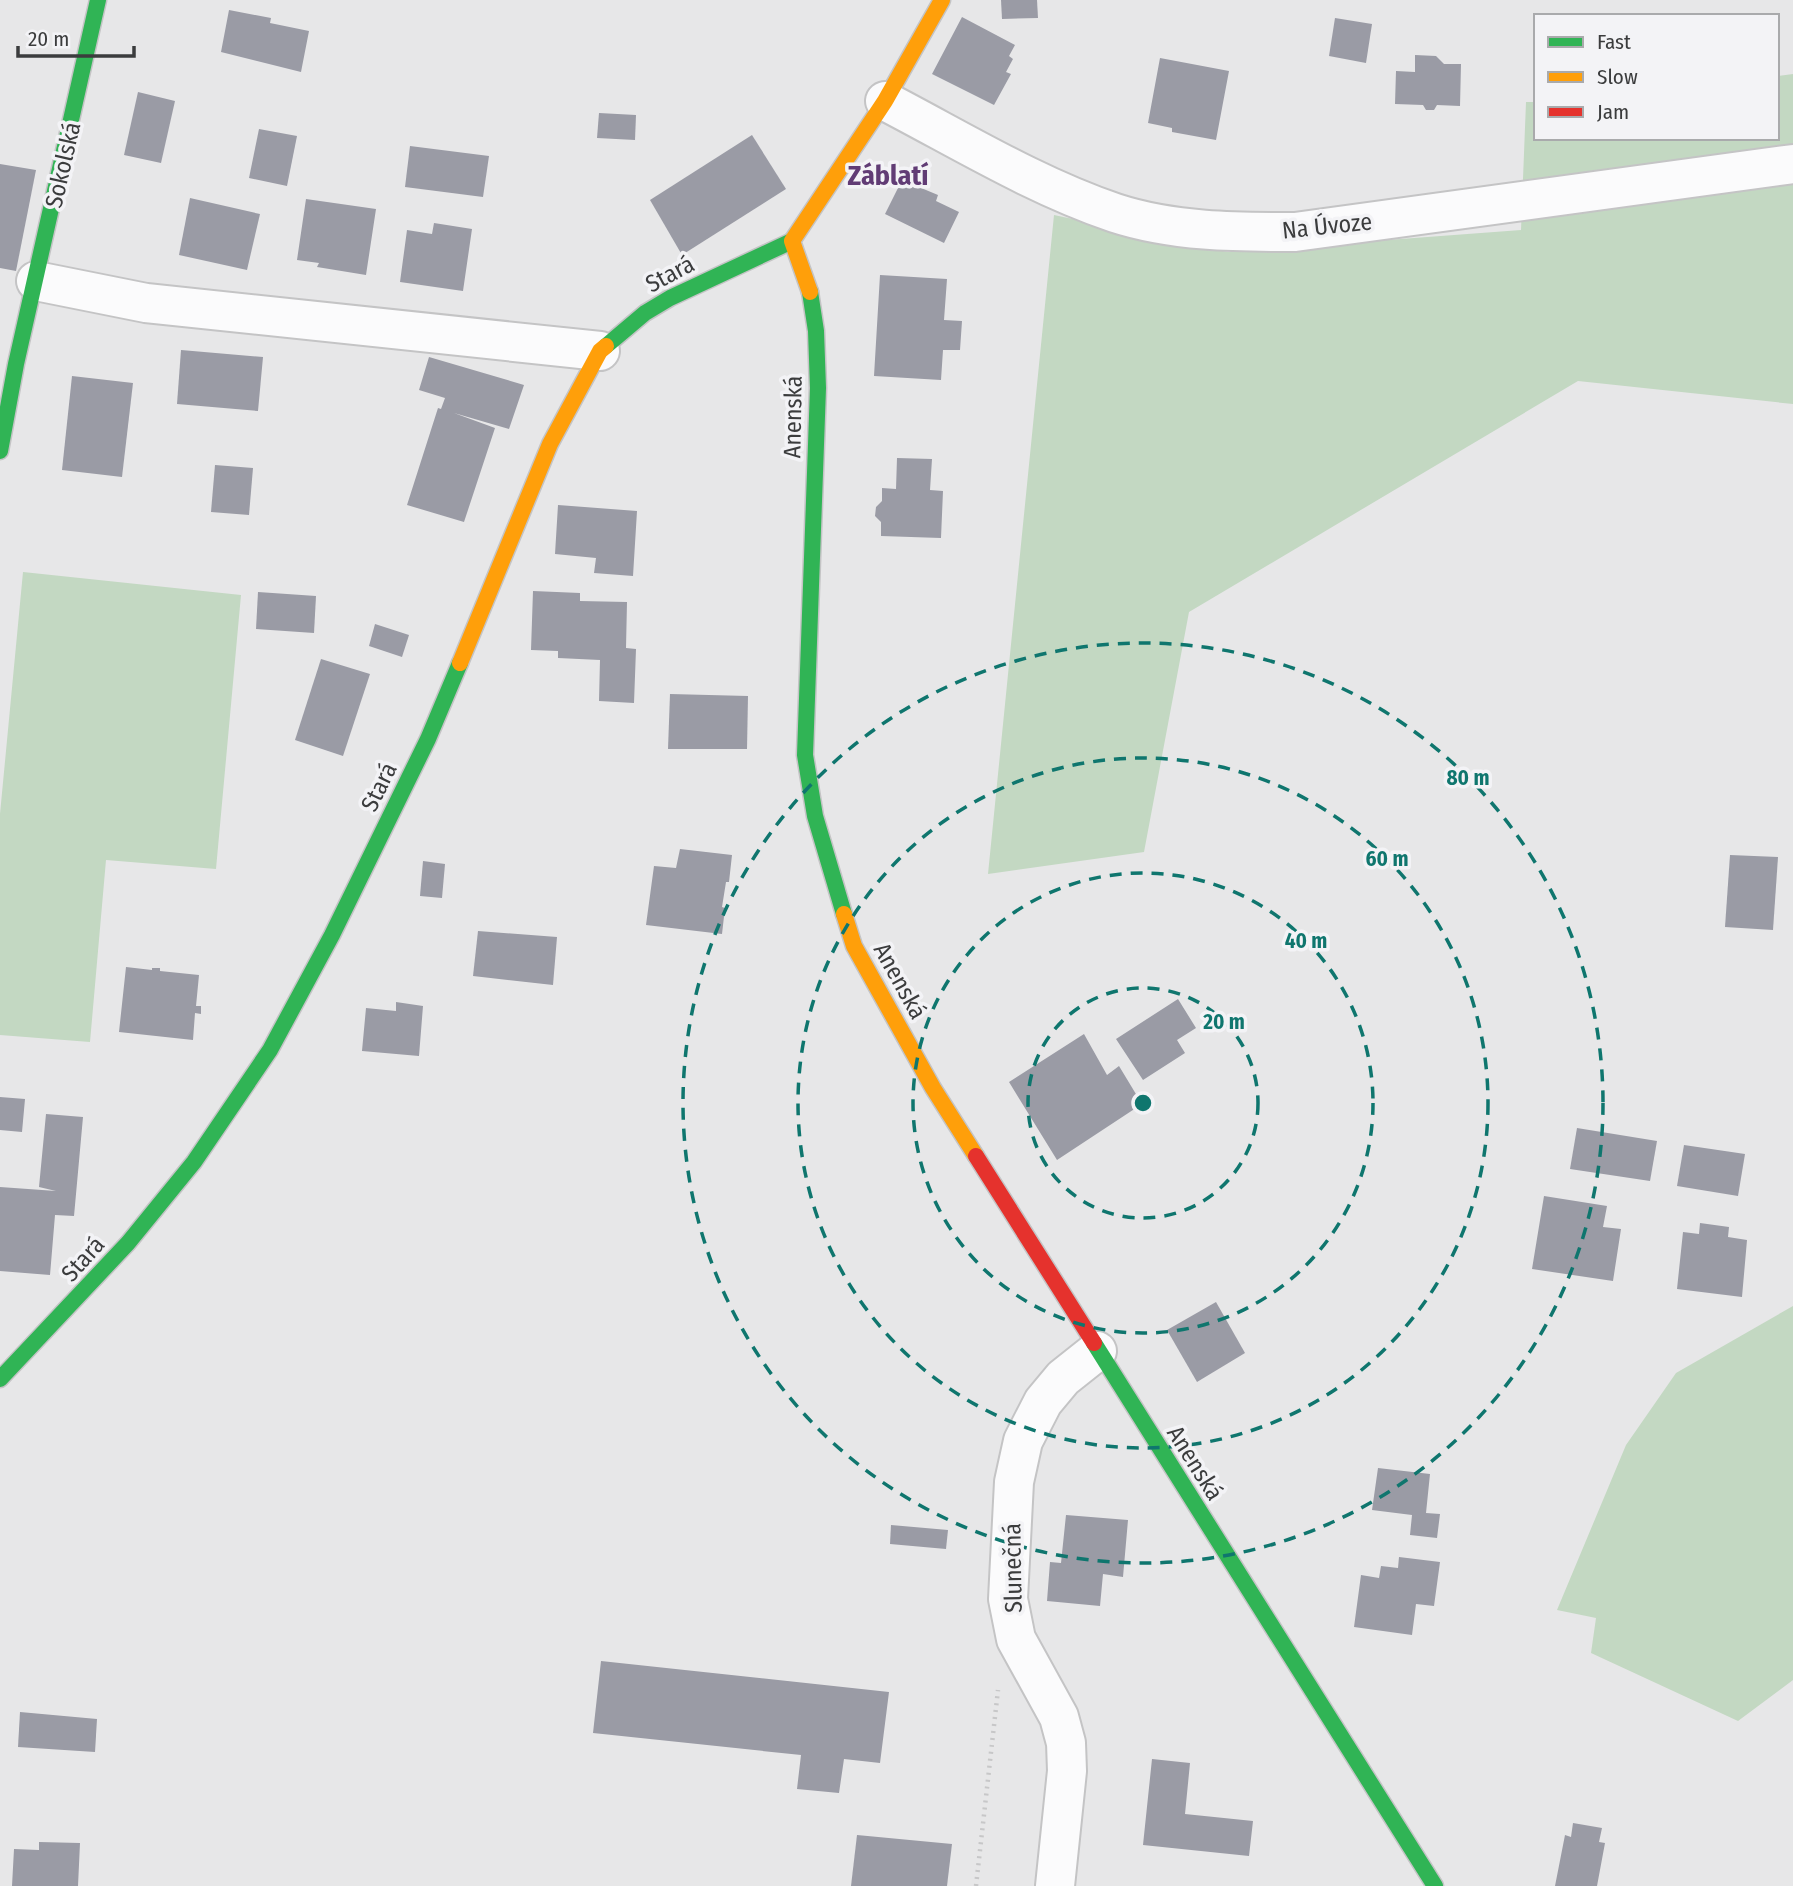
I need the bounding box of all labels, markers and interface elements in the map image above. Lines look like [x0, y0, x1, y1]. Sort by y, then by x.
scale bar [18, 14, 133, 58]
legend [1534, 14, 1779, 140]
text: 20 m [28, 26, 69, 52]
text: Fast [1597, 29, 1631, 55]
text: Slow [1597, 64, 1638, 90]
text: Jam [1597, 99, 1629, 125]
street label: Sokolská [40, 119, 86, 211]
district label: Záblatí [847, 159, 929, 192]
street label: Na Úvoze [1281, 206, 1373, 245]
street label: Stará [641, 250, 699, 298]
street label: Anenská [778, 375, 808, 459]
street label: Stará [355, 758, 403, 816]
text: 80 m [1447, 765, 1489, 791]
text: 60 m [1366, 846, 1408, 872]
text: 40 m [1285, 928, 1327, 954]
street label: Anenská [868, 938, 932, 1024]
text: 20 m [1202, 1009, 1245, 1035]
centre of rings [1131, 1091, 1155, 1115]
street label: Stará [56, 1231, 110, 1287]
street label: Anenská [1161, 1421, 1229, 1505]
street label: Slunečná [998, 1523, 1028, 1613]

